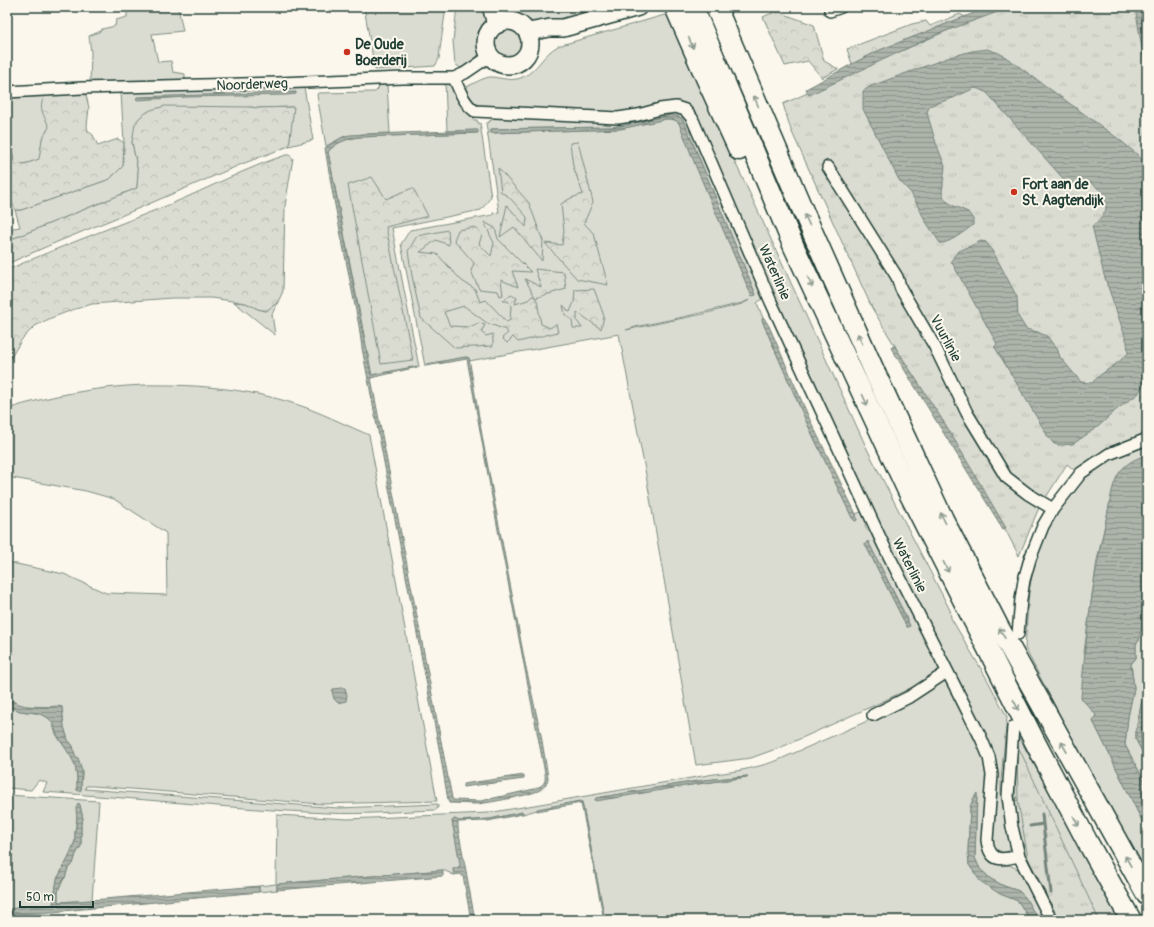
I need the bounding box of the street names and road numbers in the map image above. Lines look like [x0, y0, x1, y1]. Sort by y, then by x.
street label: Noorderweg [216, 75, 288, 94]
street label: Waterlinie [755, 242, 794, 303]
street label: Vuurlinie [926, 312, 965, 365]
street label: Waterlinie [889, 535, 930, 595]

